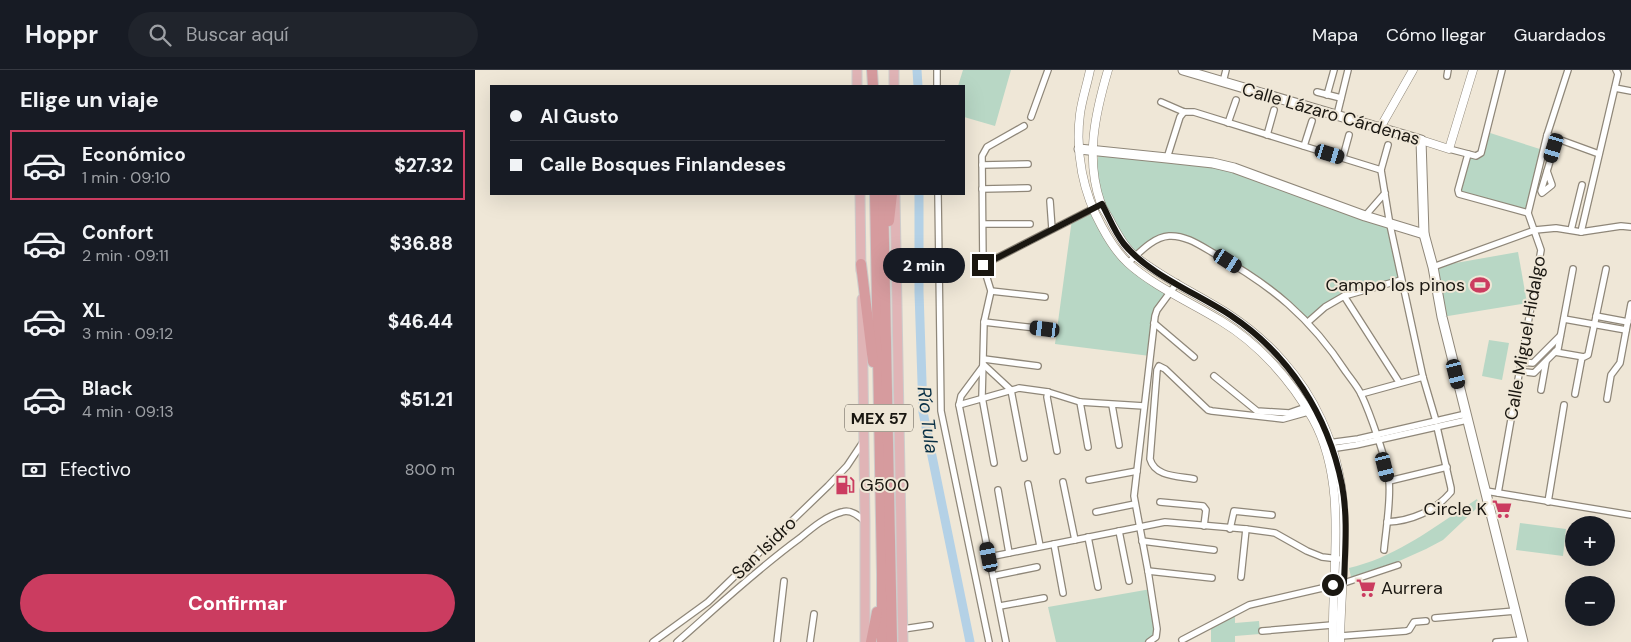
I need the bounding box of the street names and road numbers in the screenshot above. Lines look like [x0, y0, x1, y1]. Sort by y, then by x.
street label: Calle Lázaro Cárdenas [1239, 77, 1423, 151]
street label: Calle Miguel Hidalgo [1499, 254, 1551, 422]
road number: MEX 57 [845, 404, 913, 432]
street label: San Isidro [726, 511, 802, 585]

